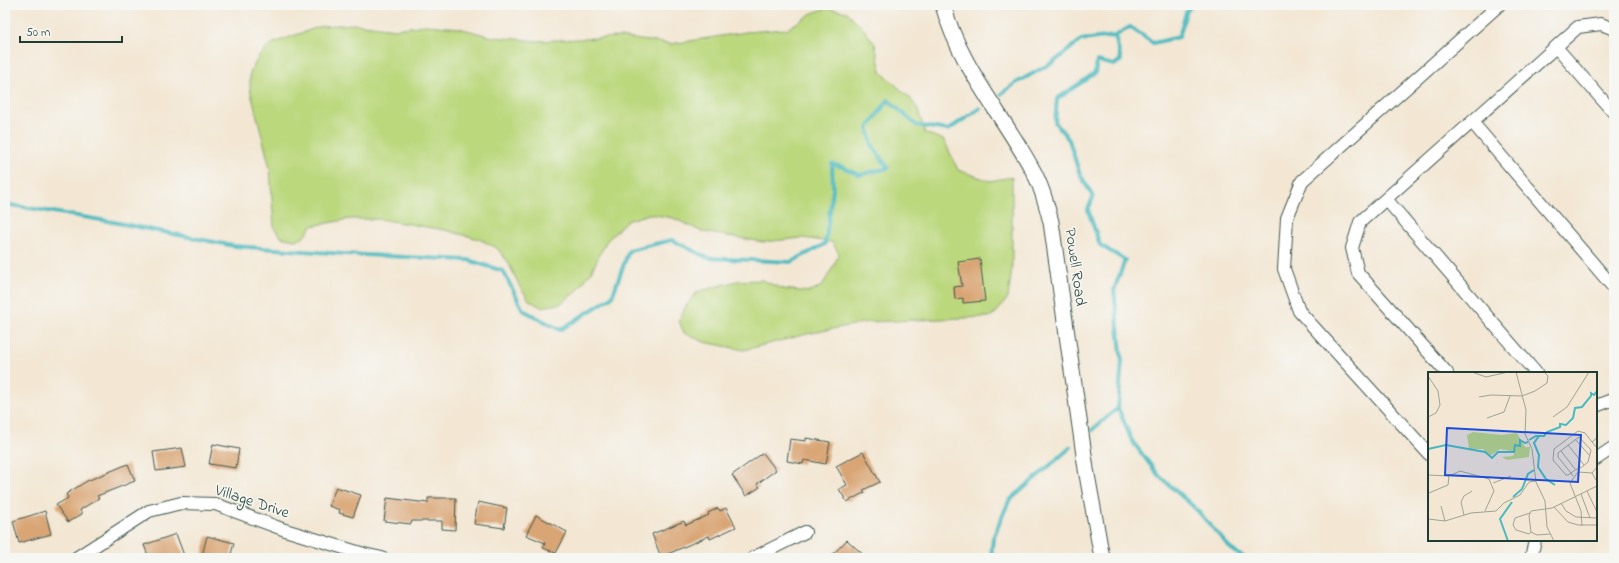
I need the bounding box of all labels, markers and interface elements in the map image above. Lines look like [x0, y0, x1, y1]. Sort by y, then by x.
scale bar [20, 18, 122, 44]
text: 50 m [26, 24, 50, 42]
street label: Powell Road [1058, 226, 1092, 308]
inset map [1428, 372, 1597, 541]
street label: Village Drive [211, 478, 293, 526]

